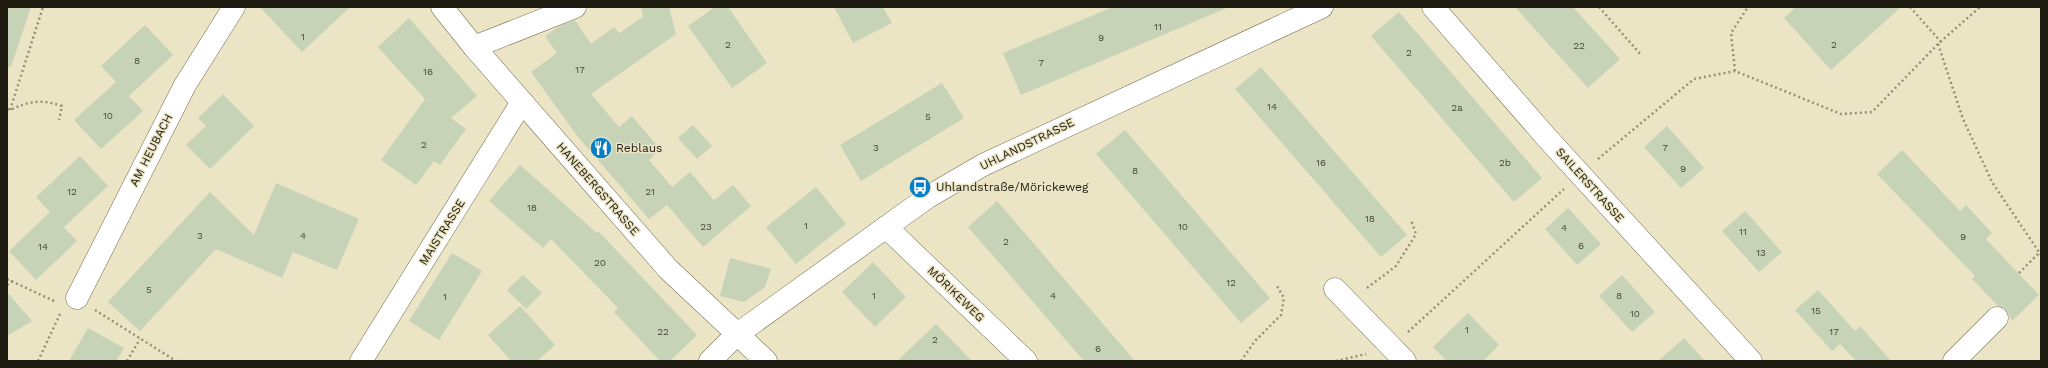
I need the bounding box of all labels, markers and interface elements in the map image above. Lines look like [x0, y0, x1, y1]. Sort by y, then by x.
house number: 11 [1154, 21, 1162, 32]
house number: 1 [301, 31, 305, 42]
house number: 9 [1098, 32, 1104, 43]
house number: 2 [725, 39, 731, 50]
house number: 2 [1831, 39, 1837, 50]
house number: 22 [1573, 40, 1585, 51]
house number: 2 [1406, 47, 1412, 58]
house number: 8 [134, 55, 140, 66]
house number: 7 [1038, 57, 1044, 68]
house number: 17 [575, 64, 585, 75]
house number: 16 [423, 66, 433, 77]
house number: 14 [1267, 101, 1277, 112]
house number: 2a [1451, 102, 1463, 113]
house number: 10 [103, 110, 113, 121]
street label: AM HEUBACH [127, 111, 175, 189]
house number: 5 [925, 111, 931, 122]
street label: UHLANDSTRASSE [978, 115, 1077, 173]
restaurant icon: Reblaus [588, 135, 614, 161]
house number: 2 [421, 139, 427, 150]
street label: HANEBERGSTRASSE [554, 140, 642, 239]
place label: Reblaus [616, 141, 662, 155]
house number: 3 [873, 142, 879, 153]
house number: 7 [1662, 142, 1668, 153]
street label: SAILERSTRASSE [1553, 145, 1627, 225]
house number: 16 [1316, 157, 1326, 168]
house number: 2b [1499, 157, 1511, 168]
house number: 9 [1680, 163, 1686, 174]
house number: 8 [1132, 165, 1138, 176]
bus stop icon: Uhlandstraße/Mörickeweg [907, 174, 933, 200]
place label: Uhlandstraße/Mörickeweg [936, 180, 1089, 194]
house number: 12 [67, 186, 77, 197]
house number: 21 [645, 186, 655, 197]
street label: MAISTRASSE [416, 196, 468, 268]
house number: 18 [527, 202, 537, 213]
house number: 18 [1365, 213, 1375, 224]
house number: 1 [804, 220, 808, 231]
house number: 23 [700, 221, 712, 232]
house number: 10 [1178, 221, 1188, 232]
house number: 4 [1561, 222, 1567, 233]
house number: 11 [1739, 226, 1747, 237]
house number: 3 [197, 230, 203, 241]
house number: 4 [300, 230, 306, 241]
house number: 9 [1960, 231, 1966, 242]
house number: 2 [1003, 236, 1009, 247]
house number: 6 [1578, 240, 1584, 251]
house number: 14 [38, 241, 48, 252]
house number: 13 [1756, 247, 1766, 258]
house number: 20 [594, 257, 606, 268]
street label: MÖRIKEWEG [925, 263, 987, 325]
house number: 12 [1226, 277, 1236, 288]
house number: 5 [146, 284, 152, 295]
house number: 1 [872, 290, 876, 301]
house number: 4 [1050, 290, 1056, 301]
house number: 8 [1616, 290, 1622, 301]
house number: 1 [443, 291, 447, 302]
house number: 15 [1811, 305, 1821, 316]
house number: 10 [1630, 308, 1640, 319]
house number: 1 [1465, 324, 1469, 335]
house number: 22 [657, 326, 669, 337]
house number: 17 [1829, 326, 1839, 337]
house number: 2 [932, 334, 938, 345]
house number: 6 [1095, 343, 1101, 354]

